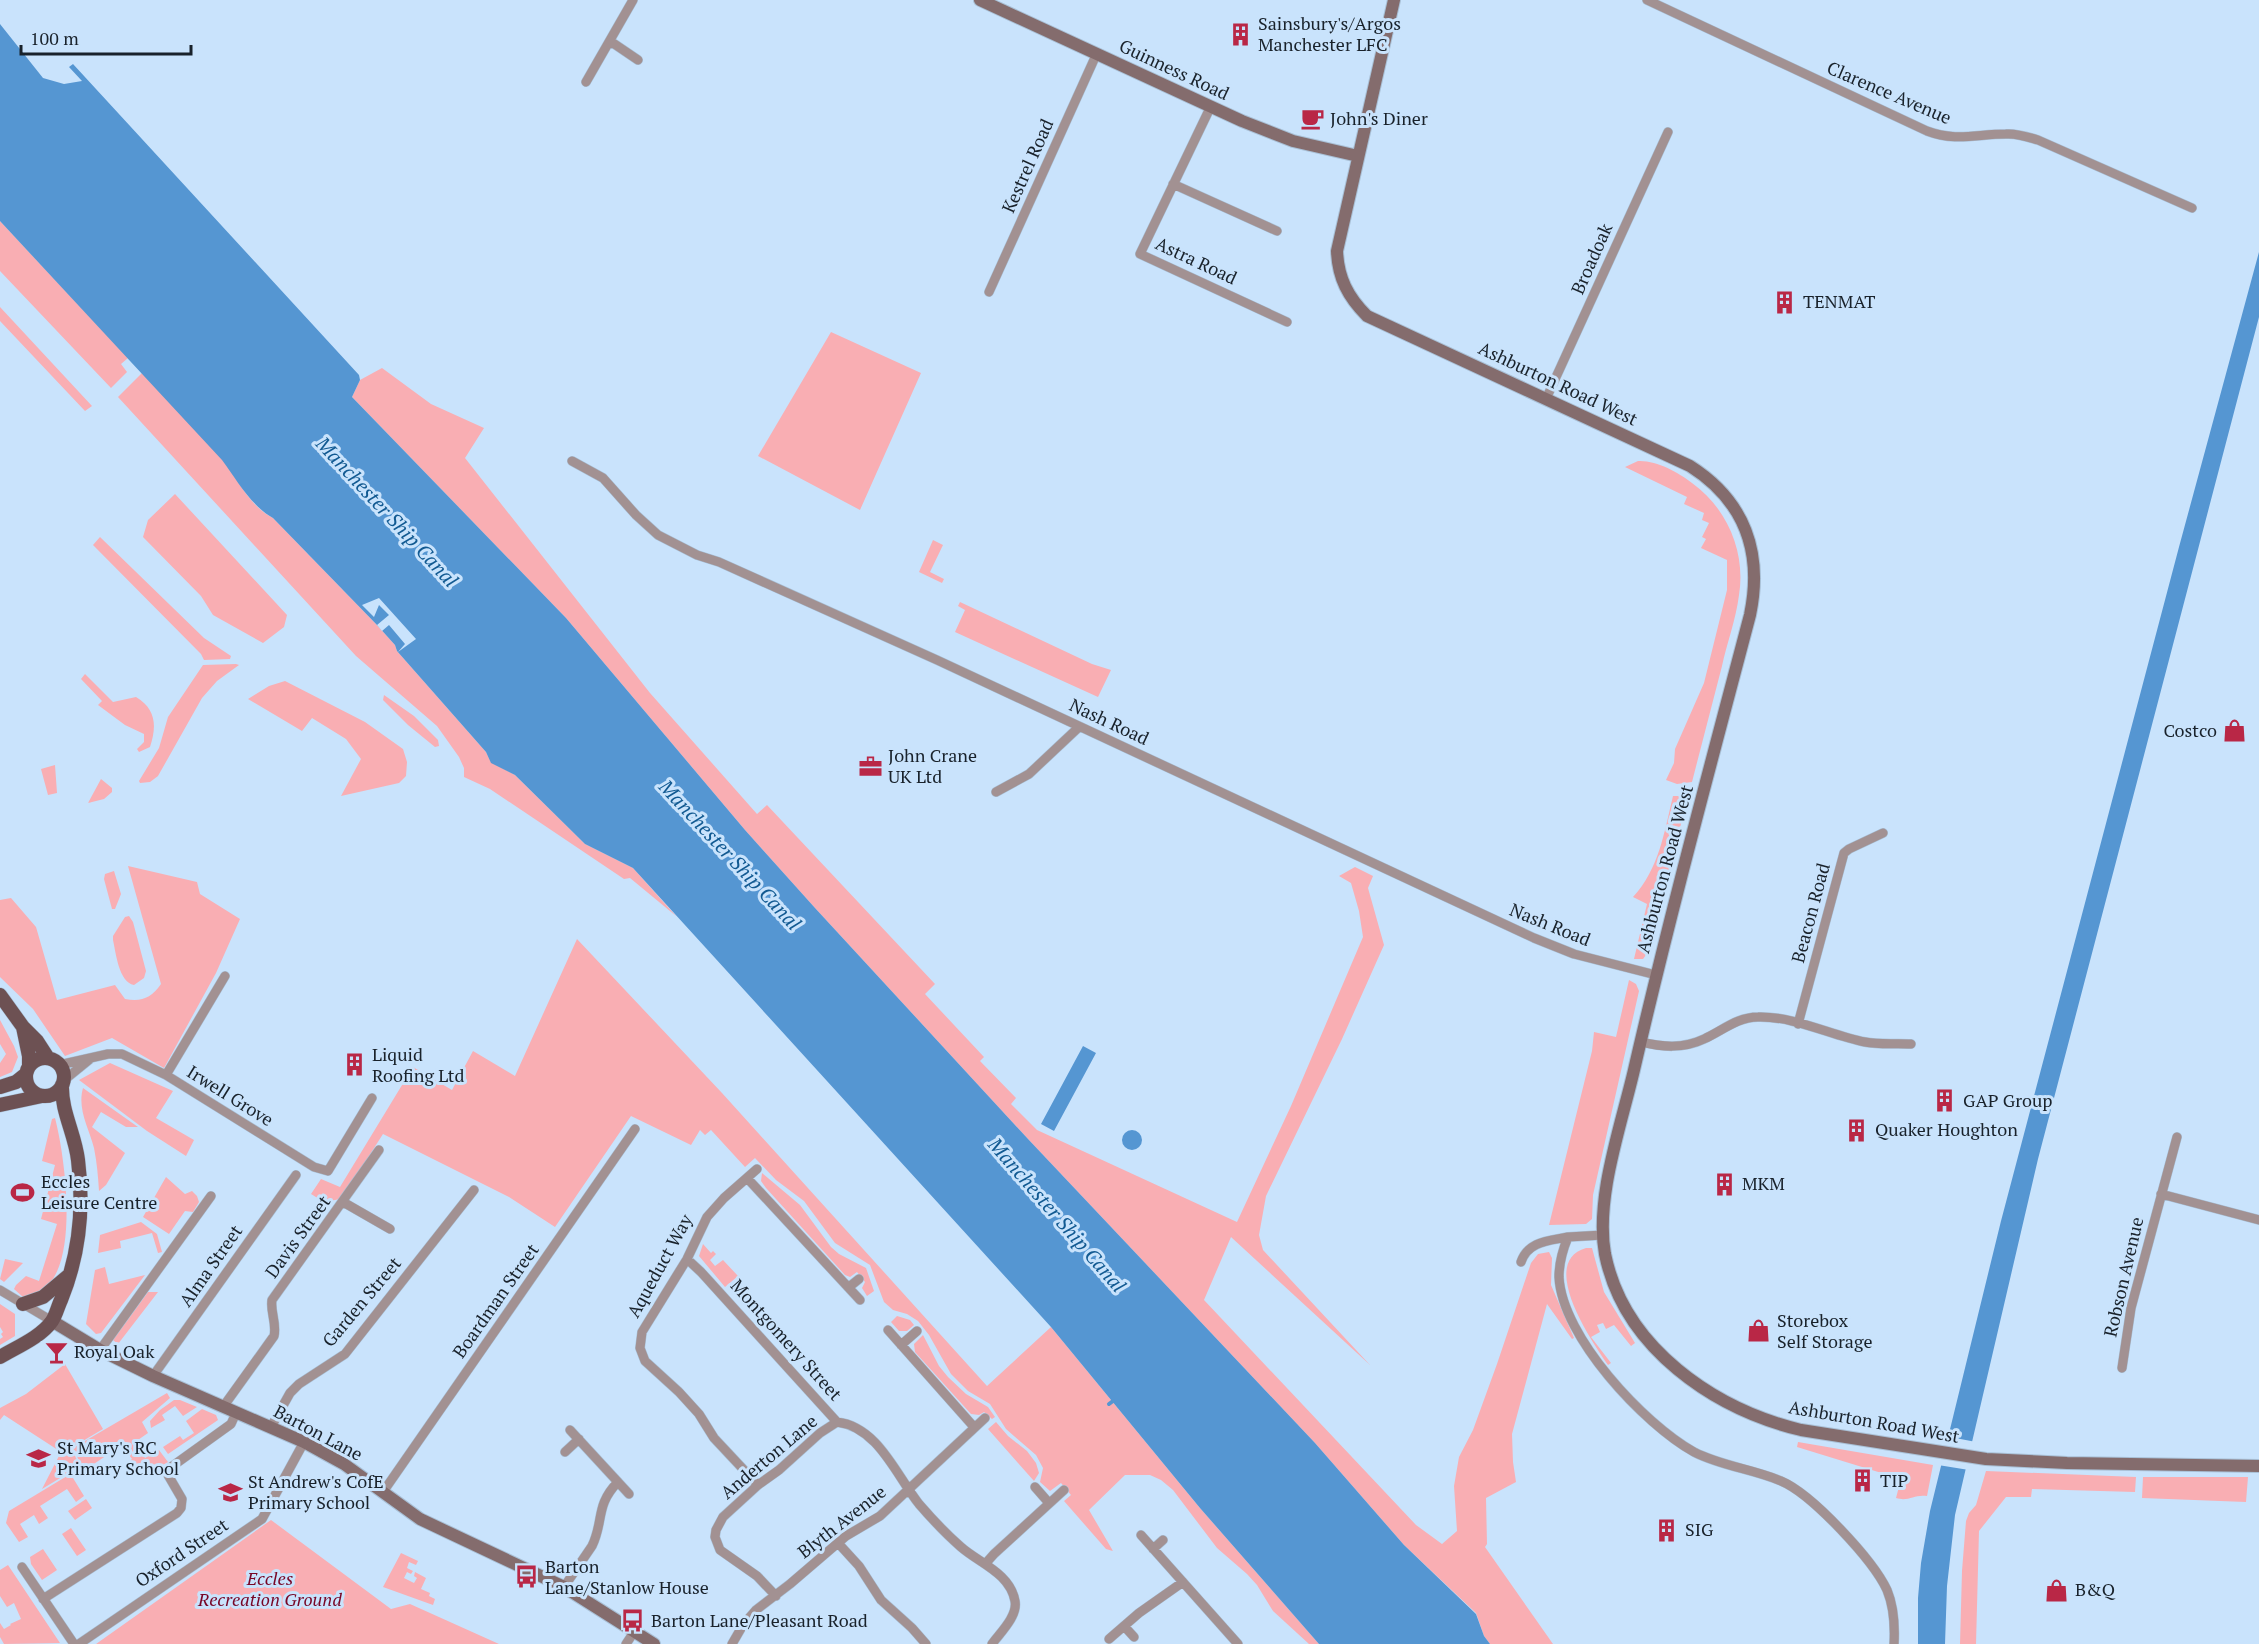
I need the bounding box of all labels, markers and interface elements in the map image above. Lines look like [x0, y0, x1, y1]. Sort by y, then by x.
place label: Sainsbury's/Argos Manchester LFC [1258, 11, 1401, 56]
scale bar [21, 18, 190, 56]
building icon: Sainsbury's/Argos Manchester LFC [1227, 21, 1253, 47]
text: 100 m [30, 26, 79, 50]
street label: Guinness Road [1116, 33, 1233, 105]
street label: Clarence Avenue [1824, 55, 1955, 129]
cafe icon: John's Diner [1299, 106, 1325, 132]
place label: John's Diner [1330, 106, 1428, 130]
street label: Kestrel Road [996, 115, 1058, 216]
street label: Broadoak [1565, 219, 1618, 298]
street label: Astra Road [1152, 231, 1241, 289]
building icon: TENMAT [1772, 289, 1798, 315]
place label: TENMAT [1803, 289, 1875, 313]
street label: Ashburton Road West [1475, 336, 1642, 431]
water label: Manchester Ship Canal [310, 430, 465, 593]
street label: Nash Road [1066, 692, 1153, 750]
place label: Costco [2163, 718, 2217, 742]
shop icon: Costco [2222, 718, 2248, 744]
place label: John Crane UK Ltd [888, 743, 977, 788]
office icon: John Crane UK Ltd [857, 753, 883, 779]
water label: Manchester Ship Canal [653, 773, 808, 936]
street label: Ashburton Road West [1630, 782, 1698, 955]
street label: Beacon Road [1785, 860, 1835, 965]
street label: Nash Road [1506, 897, 1594, 951]
place label: Liquid Roofing Ltd [372, 1042, 464, 1087]
building icon: Liquid Roofing Ltd [341, 1052, 367, 1078]
street label: Irwell Grove [183, 1059, 278, 1131]
building icon: GAP Group [1932, 1088, 1958, 1114]
place label: GAP Group [1963, 1088, 2053, 1112]
building icon: Quaker Houghton [1844, 1117, 1870, 1143]
place label: Quaker Houghton [1875, 1117, 2018, 1141]
water label: Manchester Ship Canal [982, 1131, 1133, 1298]
place label: Eccles Leisure Centre [41, 1169, 157, 1214]
building icon: MKM [1711, 1171, 1737, 1197]
place label: MKM [1742, 1171, 1785, 1195]
sports icon: Eccles Leisure Centre [10, 1179, 36, 1205]
street label: Davis Street [259, 1190, 335, 1283]
street label: Aqueduct Way [621, 1209, 698, 1321]
street label: Robson Avenue [2098, 1214, 2148, 1339]
street label: Alma Street [173, 1219, 247, 1311]
street label: Boardman Street [447, 1238, 544, 1362]
street label: Garden Street [317, 1251, 406, 1351]
street label: Montgomery Street [726, 1273, 848, 1405]
place label: Storebox Self Storage [1777, 1308, 1872, 1353]
shop icon: Storebox Self Storage [1746, 1318, 1772, 1344]
bar icon: Royal Oak [43, 1339, 69, 1365]
place label: Royal Oak [74, 1339, 155, 1363]
street label: Ashburton Road West [1787, 1394, 1962, 1448]
street label: Barton Lane [270, 1399, 367, 1466]
street label: Anderton Lane [715, 1409, 822, 1504]
place label: St Mary's RC Primary School [57, 1435, 179, 1480]
school or university icon: St Mary's RC Primary School [26, 1445, 52, 1471]
building icon: TIP [1849, 1468, 1875, 1494]
place label: TIP [1880, 1468, 1908, 1492]
place label: St Andrew's CofE Primary School [248, 1469, 384, 1514]
school or university icon: St Andrew's CofE Primary School [217, 1479, 243, 1505]
street label: Blyth Avenue [792, 1479, 890, 1563]
street label: Oxford Street [130, 1512, 233, 1592]
building icon: SIG [1654, 1517, 1680, 1543]
place label: SIG [1685, 1517, 1714, 1541]
place label: Barton Lane/Stanlow House [545, 1554, 709, 1599]
bus stop icon: Barton Lane/Stanlow House [514, 1564, 540, 1590]
park label: Eccles Recreation Ground [197, 1566, 342, 1611]
shop icon: B&Q [2044, 1577, 2070, 1603]
place label: B&Q [2075, 1577, 2116, 1601]
bus stop icon: Barton Lane/Pleasant Road [620, 1608, 646, 1634]
place label: Barton Lane/Pleasant Road [651, 1608, 868, 1632]

